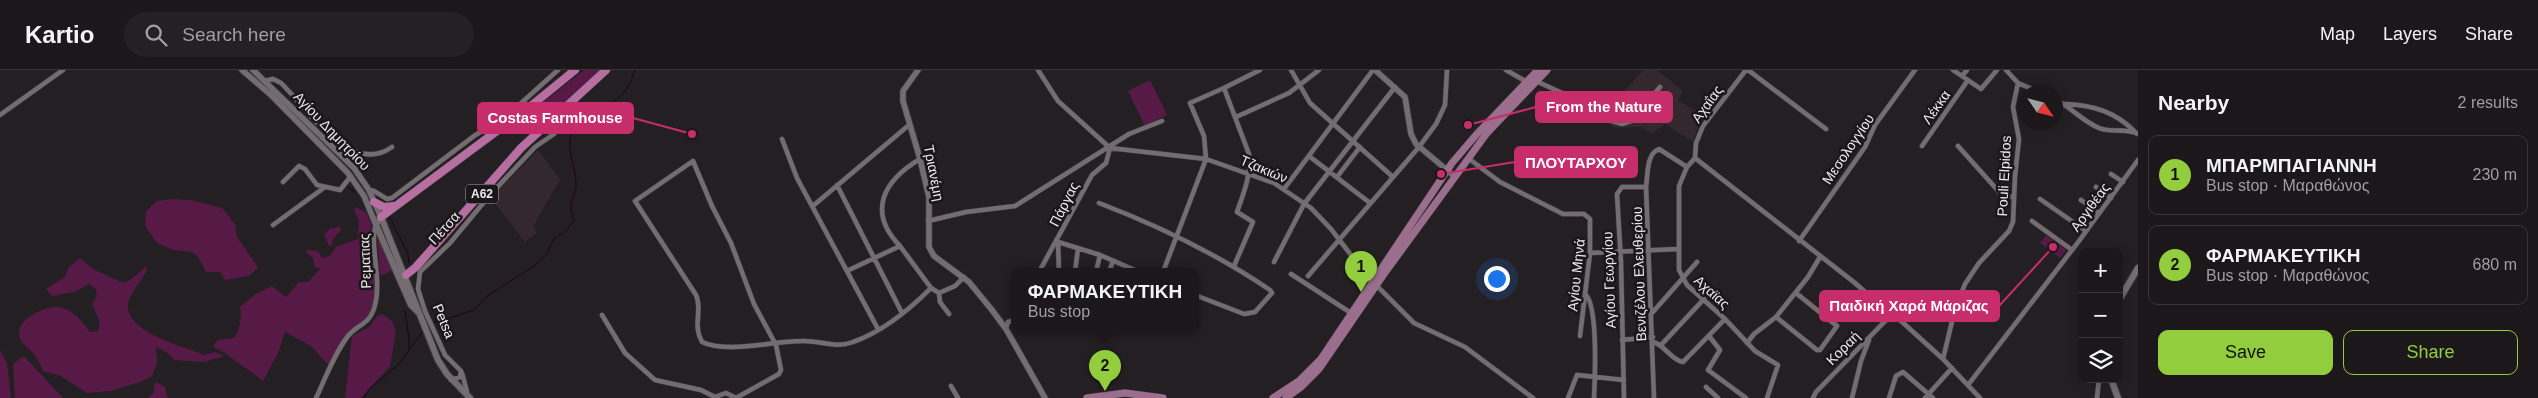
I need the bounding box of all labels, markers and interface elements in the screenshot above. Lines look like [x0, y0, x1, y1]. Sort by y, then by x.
search box [124, 12, 474, 57]
text: Kartio [25, 21, 94, 48]
icon: search [142, 21, 170, 49]
text: Search here [182, 24, 286, 45]
text: Map [2320, 24, 2355, 44]
text: Layers [2383, 24, 2437, 44]
text: Share [2465, 24, 2513, 44]
street label: Αχαΐας [1688, 82, 1726, 126]
north arrow [2018, 85, 2063, 130]
street label: Λέκκα [1919, 87, 1953, 127]
street label: Αγίου Δημητρίου [291, 88, 373, 174]
text: Nearby [2158, 91, 2229, 114]
callout: From the Nature [1536, 92, 1672, 122]
text: 2 results [2458, 94, 2518, 111]
text: From the Nature [1546, 98, 1662, 115]
callout: Costas Farmhouse [478, 103, 633, 133]
text: Costas Farmhouse [487, 109, 623, 126]
street label: Μεσολογγίου [1819, 111, 1877, 187]
street label: Pouli Elpidos [1994, 135, 2014, 217]
street label: Τριανέμη [921, 144, 947, 202]
callout: ΠΛΟΥΤΑΡΧΟΥ [1515, 147, 1637, 177]
street label: Τζακιών [1238, 152, 1290, 186]
text: ΠΛΟΥΤΑΡΧΟΥ [1525, 154, 1627, 171]
text: ΜΠΑΡΜΠΑΓΙΑΝΝΗ [2206, 155, 2377, 176]
text: 1 [2171, 166, 2179, 183]
text: 230 m [2473, 166, 2517, 183]
text: Bus stop · Μαραθώνος [2206, 177, 2369, 194]
street label: Πάργας [1046, 179, 1082, 229]
street label: Αργιθέας [2067, 179, 2113, 234]
road number: Α62 [466, 185, 498, 204]
street label: Βενιζέλου Ελευθερίου [1629, 206, 1649, 342]
street label: Πέτσα [425, 208, 463, 248]
street label: Αγίου Γεωργίου [1599, 231, 1619, 329]
street label: Ρεματιας [356, 233, 374, 289]
street label: Αγίου Μηνά [1564, 238, 1588, 312]
text: ΦΑΡΜΑΚΕΥΤΙΚΗ [2206, 245, 2360, 266]
map controls [2078, 248, 2123, 383]
button: + [2078, 248, 2123, 293]
pin: 1 [1345, 251, 1377, 292]
text: 2 [2171, 256, 2179, 273]
text: 680 m [2473, 256, 2517, 273]
your location [1484, 266, 1510, 292]
text: Bus stop · Μαραθώνος [2206, 267, 2369, 284]
popup [1011, 268, 1199, 333]
street label: Αχαϊας [1691, 272, 1733, 312]
text: ΦΑΡΜΑΚΕΥΤΙΚΗ [1028, 281, 1182, 302]
callout: Παιδική Χαρά Μάριζας [1820, 291, 1999, 321]
button: − [2078, 293, 2123, 338]
text: Παιδική Χαρά Μάριζας [1829, 297, 1989, 314]
street label: Petsa [430, 301, 458, 341]
text: Bus stop [1028, 303, 1090, 320]
street label: Κοραή [1823, 328, 1863, 368]
button: Save [2158, 330, 2333, 375]
button: Share [2343, 330, 2518, 375]
button: layers [2078, 338, 2123, 383]
pin: 2 [1089, 350, 1121, 391]

